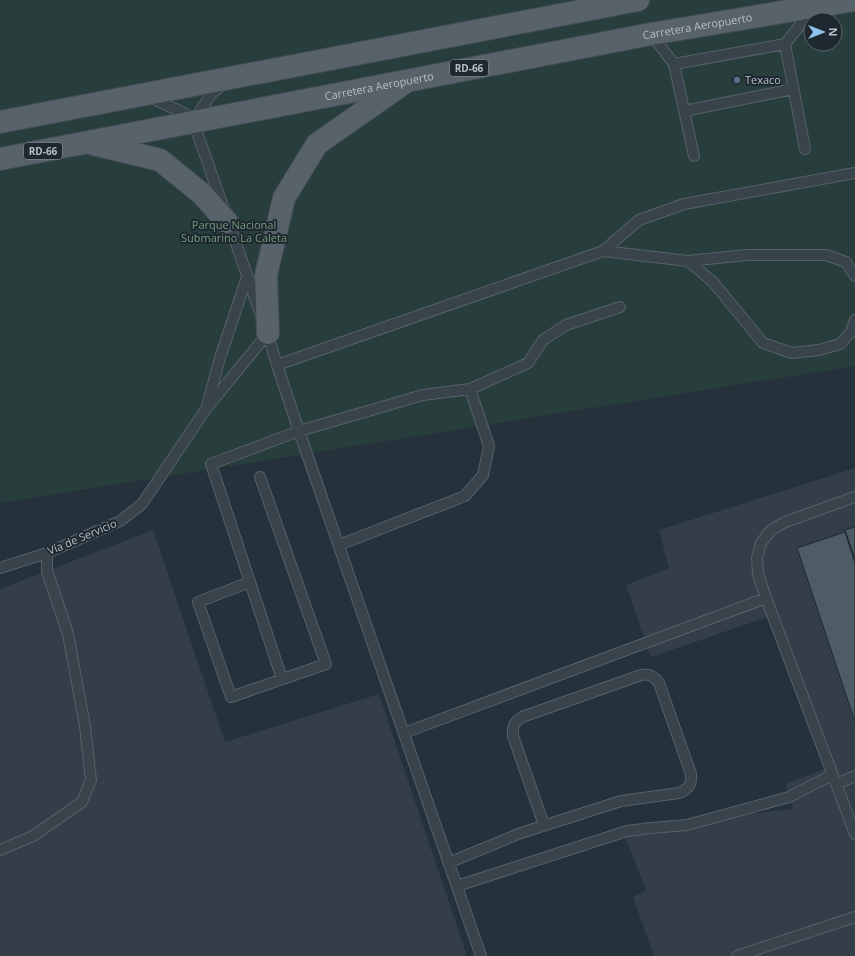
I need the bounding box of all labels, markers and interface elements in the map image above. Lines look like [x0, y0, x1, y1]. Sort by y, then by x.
street label: Carretera Aeropuerto [641, 9, 754, 42]
north arrow [803, 12, 843, 52]
text: N [826, 28, 841, 36]
road number: RD-66 [450, 60, 488, 76]
street label: Carretera Aeropuerto [323, 68, 435, 104]
place label: Texaco [745, 72, 781, 87]
marker: Texaco [732, 75, 742, 85]
road number: RD-66 [24, 143, 62, 159]
park label: Parque Nacional Submarino La Caleta [181, 217, 287, 245]
street label: Vía de Servicio [45, 515, 119, 558]

